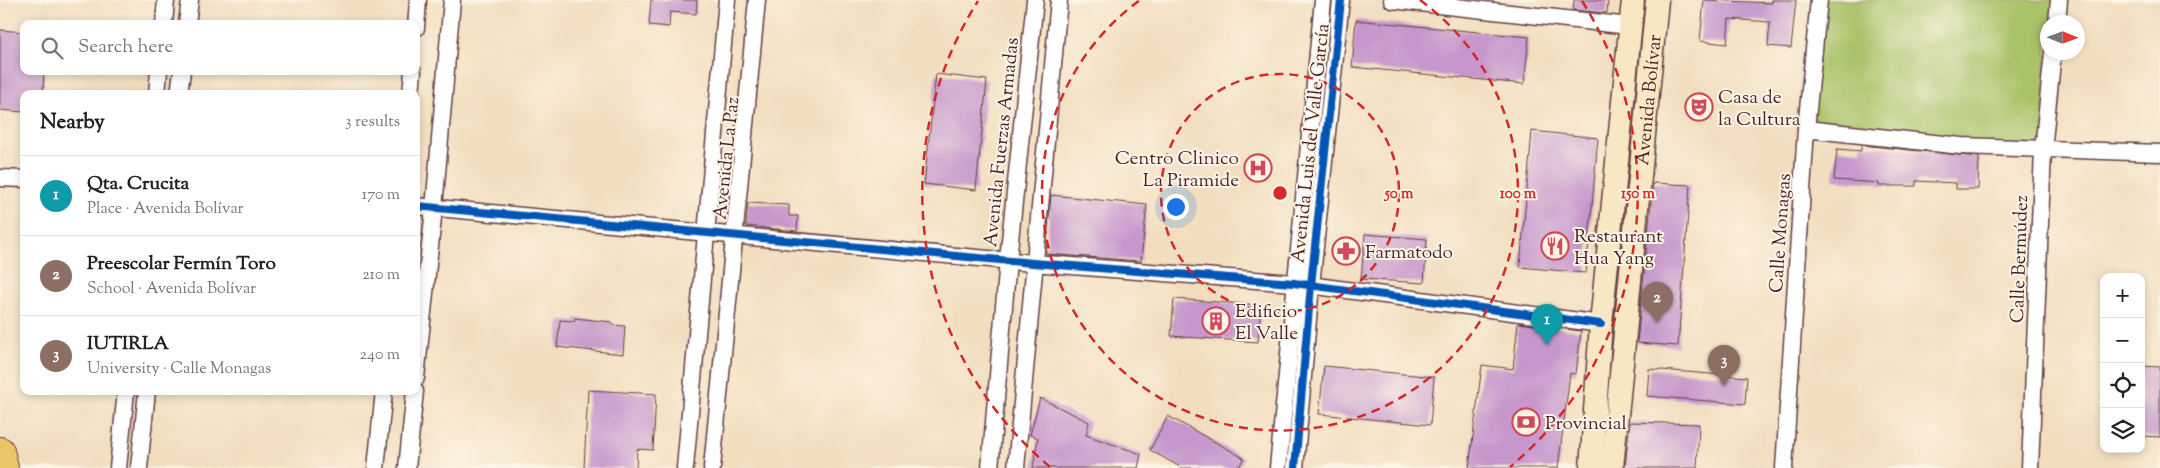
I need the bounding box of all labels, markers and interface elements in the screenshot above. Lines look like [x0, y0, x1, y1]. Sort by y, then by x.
north arrow [2040, 15, 2085, 60]
search box [20, 20, 420, 75]
street label: Avenida Luis del Valle García [1285, 22, 1338, 264]
street label: Avenida Bolívar [1630, 33, 1670, 167]
icon: search [38, 34, 66, 62]
text: Search here [78, 34, 173, 61]
street label: Avenida Fuerzas Armadas [978, 36, 1027, 248]
place label: Casa de la Cultura [1718, 85, 1801, 134]
theatre icon: Casa de la Cultura [1684, 92, 1714, 122]
street label: Avenida La Paz [708, 96, 747, 221]
text: Nearby [40, 108, 105, 138]
text: 3 results [345, 111, 400, 134]
place label: Centro Clinico La Piramide [1115, 146, 1239, 195]
hospital icon: Centro Clinico La Piramide [1243, 153, 1273, 183]
text: Qta. Crucita [87, 171, 189, 198]
street label: Calle Monagas [1764, 172, 1799, 294]
text: 1 [53, 184, 59, 207]
text: 170 m [362, 184, 400, 207]
centre of rings [1271, 184, 1289, 202]
text: 50 m [1384, 184, 1414, 205]
text: 100 m [1500, 184, 1537, 205]
text: 150 m [1621, 184, 1655, 205]
your location [1163, 194, 1189, 220]
street label: Calle Bermúdez [2005, 195, 2036, 324]
text: Place · Avenida Bolívar [87, 198, 244, 221]
place label: Restaurant Hua Yang [1574, 224, 1663, 273]
restaurant icon: Restaurant Hua Yang [1540, 231, 1570, 261]
pharmacy icon: Farmatodo [1331, 236, 1361, 266]
place label: Farmatodo [1365, 240, 1453, 267]
text: Preescolar Fermín Toro [87, 251, 276, 278]
text: 2 [52, 264, 60, 287]
text: 210 m [362, 264, 400, 287]
map controls [2100, 273, 2145, 453]
button: + [2100, 273, 2145, 318]
text: School · Avenida Bolívar [87, 278, 256, 301]
pin: 2 [1641, 282, 1673, 323]
place label: Edificio El Valle [1235, 299, 1298, 348]
pin: 1 [1531, 304, 1563, 345]
building icon: Edificio El Valle [1201, 306, 1231, 336]
button: − [2100, 318, 2145, 363]
text: IUTIRLA [87, 331, 169, 358]
text: 3 [53, 344, 59, 367]
text: 240 m [359, 344, 400, 367]
pin: 3 [1708, 345, 1740, 386]
text: University · Calle Monagas [87, 358, 271, 381]
button: locate [2100, 363, 2145, 408]
bank icon: Provincial [1511, 407, 1541, 437]
button: layers [2100, 408, 2145, 453]
place label: Provincial [1545, 411, 1627, 438]

